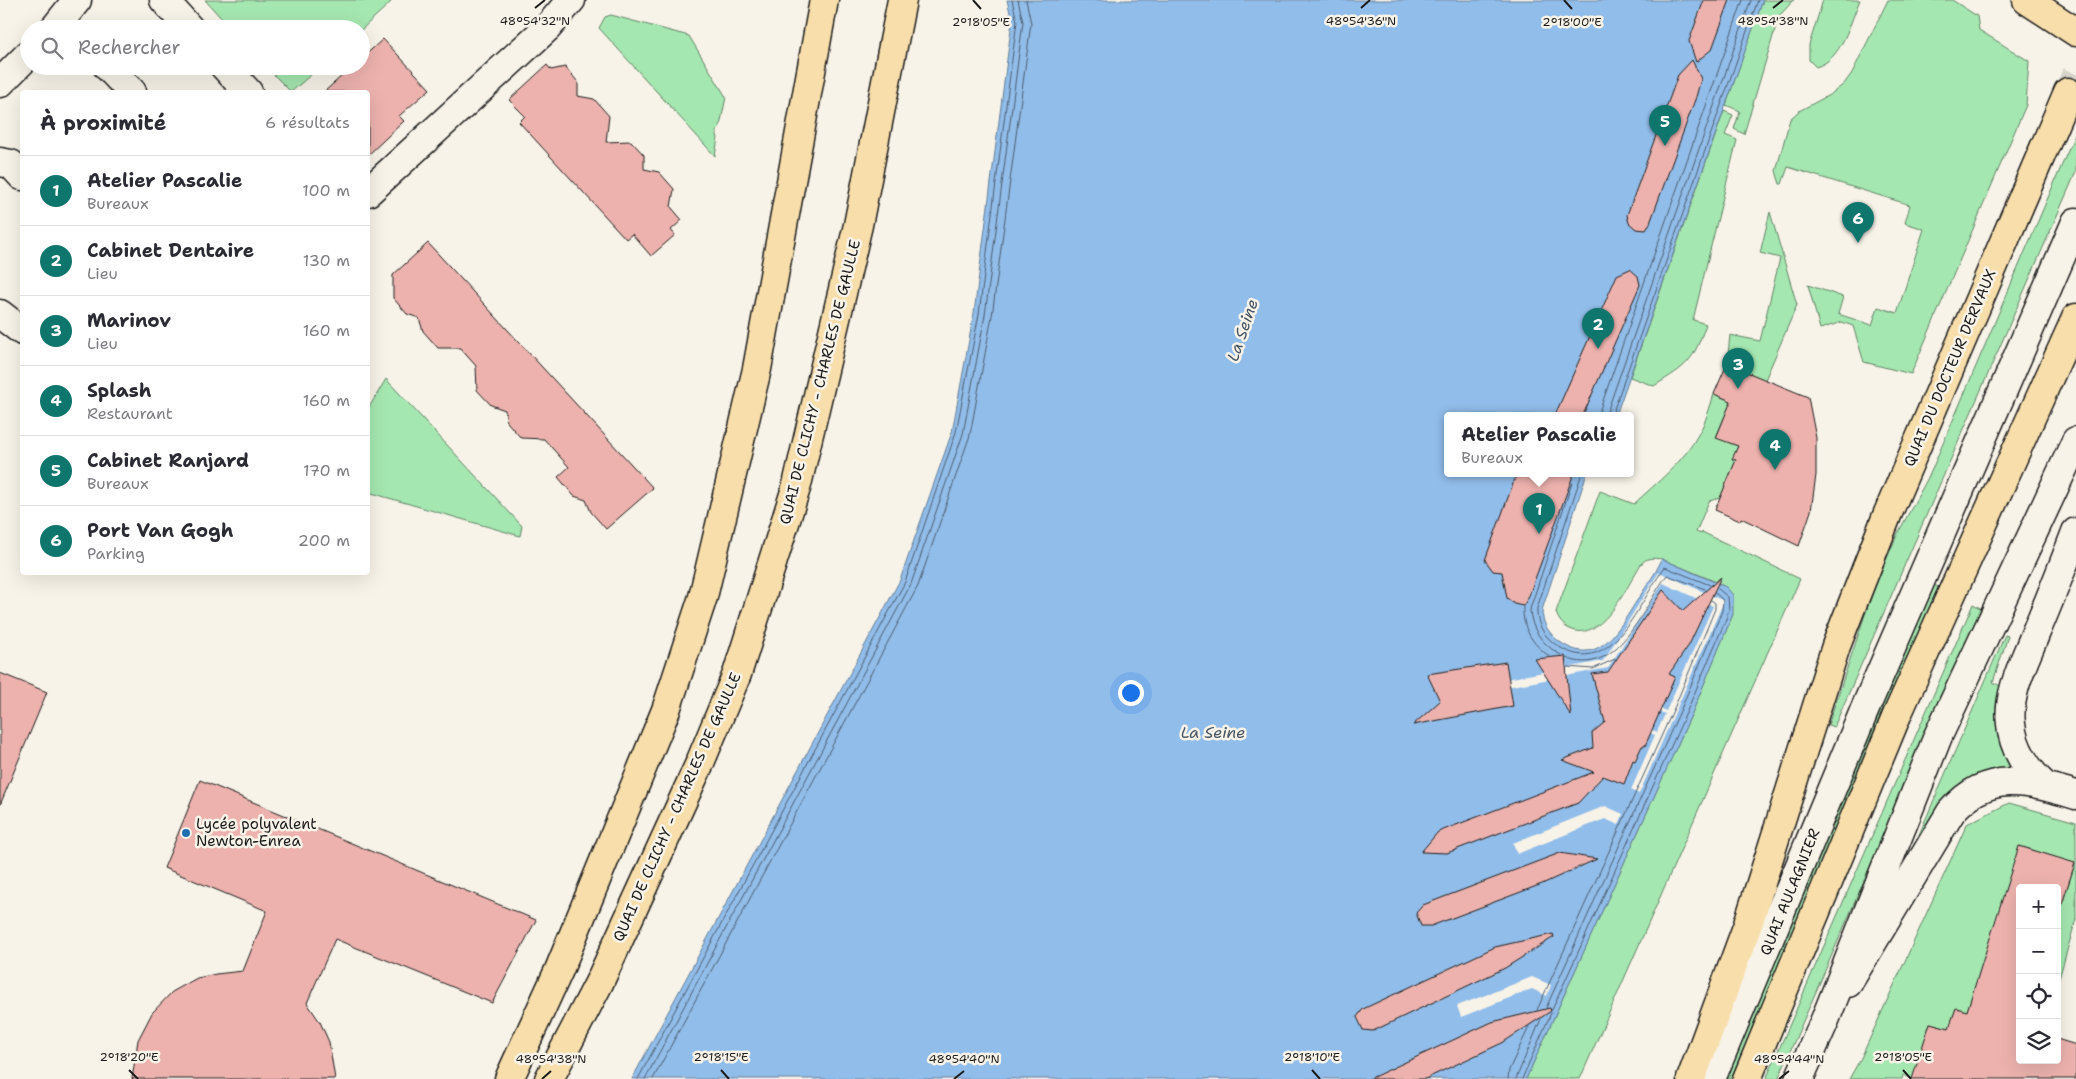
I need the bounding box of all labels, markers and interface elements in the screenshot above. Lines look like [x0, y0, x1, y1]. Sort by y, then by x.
text: 48°54'32"N [500, 13, 570, 29]
text: 48°54'36"N [1326, 13, 1396, 29]
text: 48°54'38"N [1738, 13, 1808, 29]
text: 2°18'05"E [952, 14, 1010, 30]
text: 2°18'00"E [1542, 14, 1602, 30]
search box [20, 20, 370, 75]
icon: search [38, 34, 66, 62]
text: Rechercher [78, 35, 181, 60]
pin: 5 [1649, 105, 1681, 146]
text: À proximité [40, 109, 166, 137]
text: 6 résultats [265, 112, 350, 133]
text: Atelier Pascalie [87, 168, 242, 193]
text: 1 [52, 180, 60, 201]
text: 100 m [302, 180, 350, 201]
text: Bureaux [87, 193, 148, 214]
pin: 6 [1842, 202, 1874, 243]
text: Cabinet Dentaire [87, 238, 254, 263]
street label: QUAI DE CLICHY - CHARLES DE GAULLE [775, 238, 865, 526]
text: 2 [50, 250, 62, 271]
text: 130 m [303, 250, 350, 271]
text: Lieu [87, 263, 118, 284]
street label: QUAI DU DOCTEUR DERVAUX [1899, 266, 2001, 470]
water label: La Seine [1222, 296, 1263, 364]
text: Marinov [87, 308, 171, 333]
pin: 2 [1582, 308, 1614, 349]
text: 3 [50, 320, 62, 341]
text: 160 m [303, 320, 350, 341]
text: Lieu [87, 333, 118, 354]
pin: 3 [1722, 348, 1754, 389]
text: Splash [87, 378, 151, 403]
text: 4 [50, 390, 62, 411]
text: 160 m [303, 390, 350, 411]
text: Restaurant [87, 403, 173, 424]
popup [1444, 412, 1634, 477]
text: Atelier Pascalie [1461, 422, 1617, 447]
pin: 4 [1759, 429, 1791, 470]
text: Bureaux [1461, 447, 1523, 468]
text: Cabinet Ranjard [87, 448, 249, 473]
text: 5 [51, 460, 61, 481]
text: 170 m [303, 460, 350, 481]
text: Bureaux [87, 473, 148, 494]
pin: 1 [1523, 493, 1555, 534]
text: Port Van Gogh [87, 518, 233, 543]
text: 6 [50, 530, 62, 551]
text: 200 m [298, 530, 350, 551]
text: Parking [87, 543, 145, 564]
street label: QUAI DE CLICHY - CHARLES DE GAULLE [608, 669, 746, 945]
your location [1118, 680, 1144, 706]
water label: La Seine [1181, 722, 1245, 743]
place label: Lycée polyvalent Newton-Enrea [196, 814, 317, 851]
street label: QUAI AULAGNIER [1755, 826, 1825, 958]
marker: Lycée polyvalent Newton-Enrea [180, 827, 192, 839]
map controls [2016, 884, 2061, 1064]
button: + [2016, 884, 2061, 929]
button: − [2016, 929, 2061, 974]
button: locate [2016, 974, 2061, 1019]
button: layers [2016, 1019, 2061, 1064]
text: 2°18'20"E [99, 1049, 159, 1065]
text: 2°18'15"E [693, 1049, 749, 1065]
text: 2°18'10"E [1284, 1049, 1340, 1065]
text: 2°18'05"E [1874, 1049, 1932, 1065]
text: 48°54'38"N [516, 1051, 586, 1067]
text: 48°54'40"N [928, 1051, 1000, 1067]
text: 48°54'44"N [1754, 1051, 1824, 1067]

